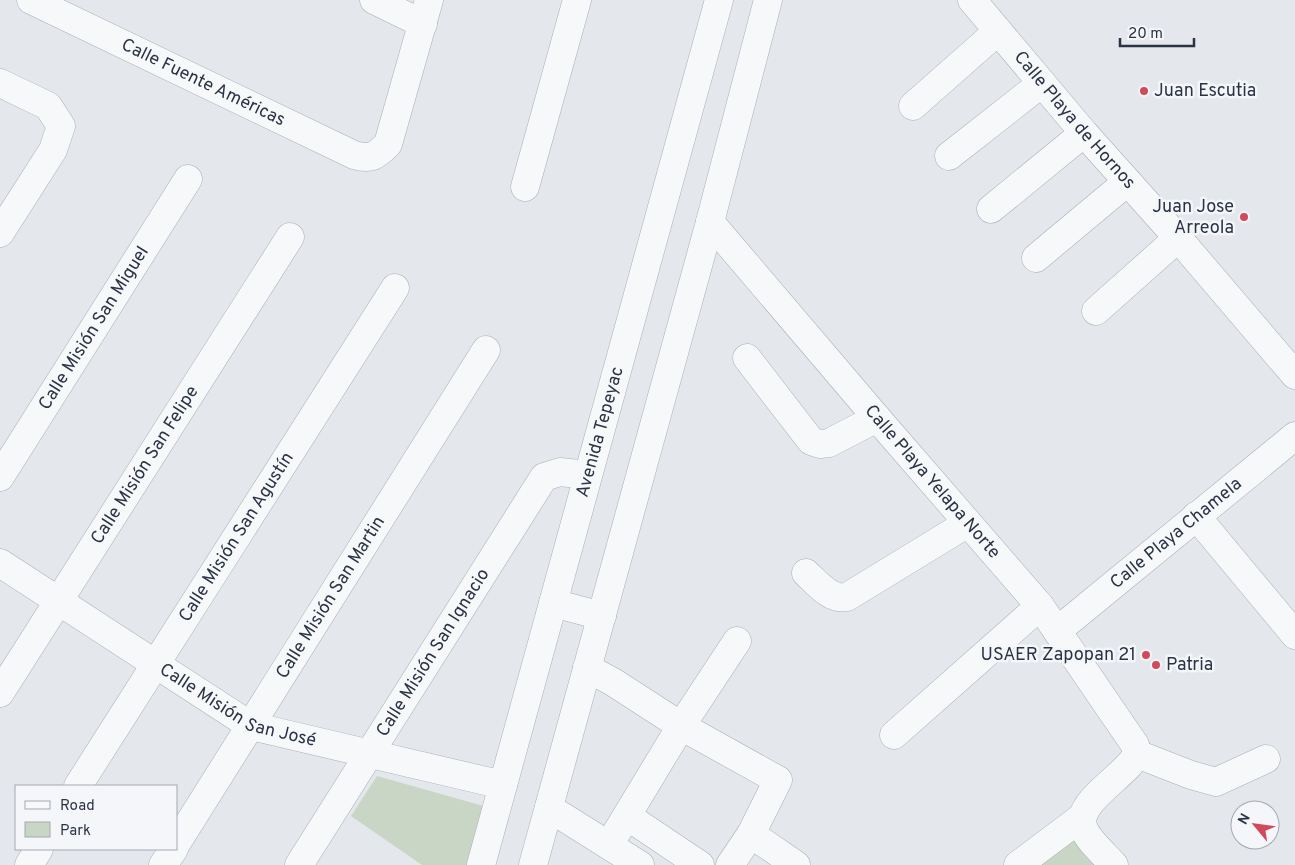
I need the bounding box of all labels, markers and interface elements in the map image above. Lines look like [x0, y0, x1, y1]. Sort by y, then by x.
scale bar [1120, 15, 1194, 47]
text: 20 m [1128, 25, 1163, 44]
street label: Calle Fuente Américas [117, 33, 289, 132]
street label: Calle Playa de Hornos [1009, 46, 1140, 194]
place label: Juan Escutia [1154, 80, 1256, 103]
marker: Juan Escutia [1138, 85, 1150, 97]
place label: Juan Jose Arreola [1152, 196, 1234, 240]
marker: Juan Jose Arreola [1238, 211, 1250, 223]
street label: Calle Misión San Miguel [34, 242, 154, 414]
street label: Avenida Tepeyac [571, 364, 629, 500]
street label: Calle Misión San Felipe [86, 381, 204, 549]
street label: Calle Playa Yelapa Norte [859, 400, 1005, 564]
street label: Calle Misión San Agustín [174, 448, 299, 627]
street label: Calle Playa Chamela [1105, 473, 1247, 594]
street label: Calle Misión San Martin [271, 512, 390, 683]
street label: Calle Misión San Ignacio [371, 564, 495, 741]
place label: USAER Zapopan 21 [981, 644, 1136, 667]
marker: USAER Zapopan 21 [1140, 649, 1152, 661]
place label: Patria [1166, 654, 1213, 677]
street label: Calle Misión San José [155, 658, 318, 752]
marker: Patria [1150, 659, 1162, 671]
legend [15, 785, 178, 850]
text: Road [60, 797, 95, 816]
north arrow [1230, 800, 1280, 850]
text: N [1235, 811, 1255, 828]
text: Park [60, 822, 91, 841]

